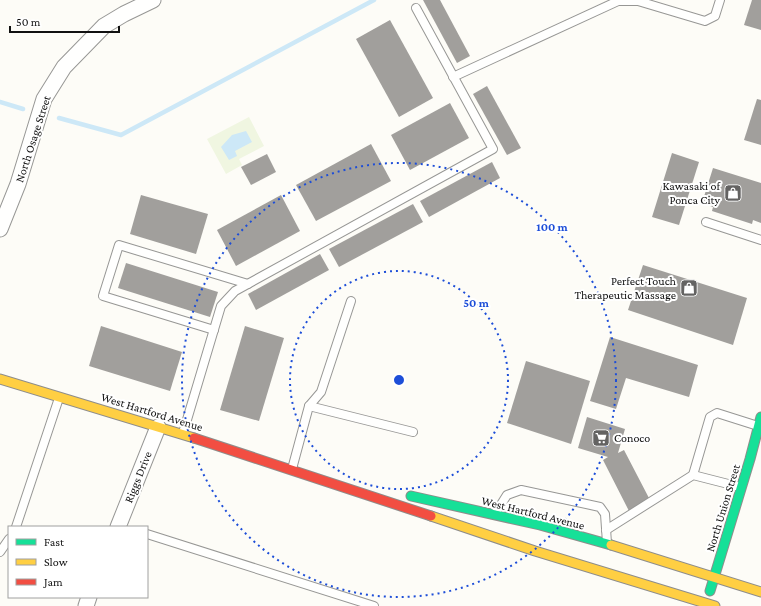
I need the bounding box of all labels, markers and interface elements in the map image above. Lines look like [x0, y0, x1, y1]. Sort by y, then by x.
scale bar [10, 8, 119, 34]
text: 50 m [16, 15, 41, 29]
street label: North Osage Street [12, 93, 54, 184]
place label: Kawasaki of Ponca City [663, 179, 721, 207]
shop icon: Kawasaki of Ponca City [723, 183, 743, 203]
text: 100 m [536, 220, 569, 234]
place label: Perfect Touch Therapeutic Massage [574, 274, 677, 302]
shop icon: Perfect Touch Therapeutic Massage [679, 278, 699, 298]
text: 50 m [463, 296, 490, 310]
centre of rings [392, 373, 406, 387]
street label: West Hartford Avenue [99, 390, 205, 434]
supermarket icon: Conoco [591, 428, 611, 448]
place label: Conoco [614, 431, 650, 445]
street label: Riggs Drive [121, 449, 155, 505]
street label: North Union Street [703, 462, 743, 553]
street label: West Hartford Avenue [480, 493, 586, 533]
legend [8, 526, 148, 598]
text: Fast [44, 535, 65, 549]
text: Slow [44, 555, 68, 569]
text: Jam [43, 575, 63, 589]

